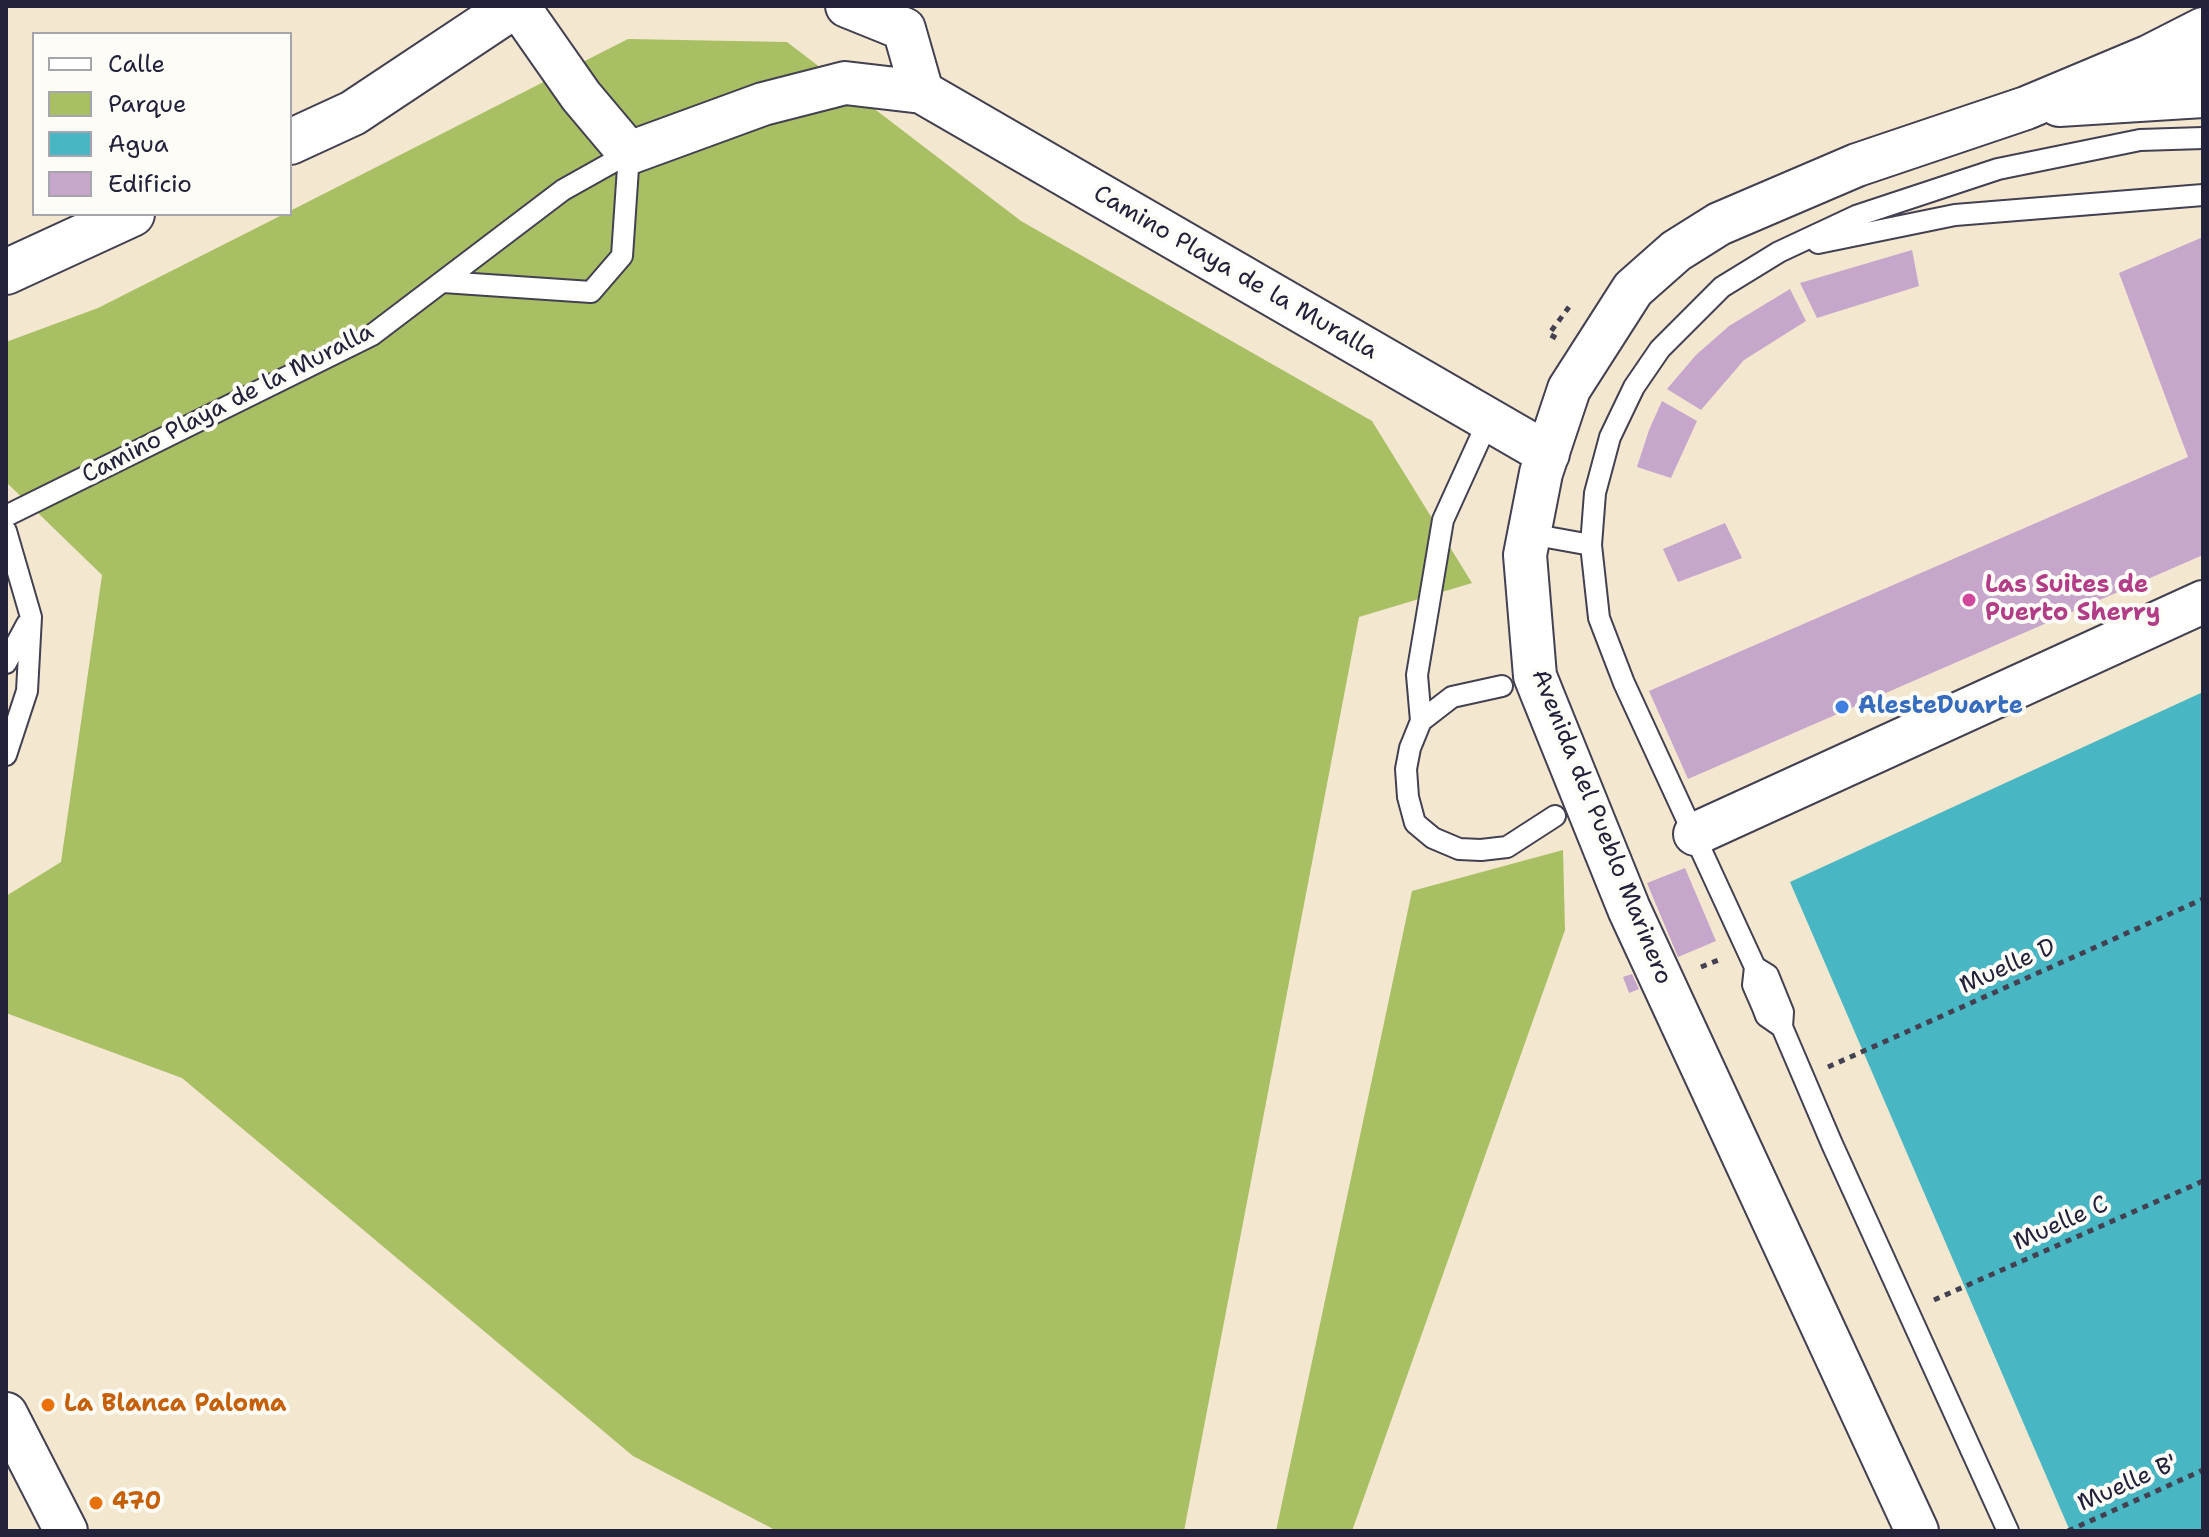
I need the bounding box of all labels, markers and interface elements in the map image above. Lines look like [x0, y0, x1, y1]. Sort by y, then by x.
legend [32, 32, 292, 216]
text: Calle [108, 48, 165, 80]
text: Parque [108, 88, 187, 120]
text: Agua [108, 128, 169, 160]
text: Edificio [108, 168, 192, 200]
street label: Camino Playa de la Muralla [1088, 180, 1382, 366]
street label: Camino Playa de la Muralla [77, 318, 379, 490]
place label: Las Suites de Puerto Sherry [1985, 572, 2161, 628]
marker: Las Suites de Puerto Sherry [1960, 591, 1978, 609]
street label: Avenida del Pueblo Marinero [1525, 665, 1677, 989]
place label: AlesteDuarte [1858, 693, 2023, 721]
marker: AlesteDuarte [1833, 698, 1851, 716]
street label: Muelle D [1956, 933, 2060, 1001]
street label: Muelle C [2009, 1190, 2113, 1258]
place label: La Blanca Paloma [64, 1391, 286, 1419]
marker: La Blanca Paloma [39, 1396, 57, 1414]
street label: Muelle B' [2074, 1449, 2182, 1519]
place label: 470 [112, 1489, 161, 1517]
marker: 470 [87, 1494, 105, 1512]

